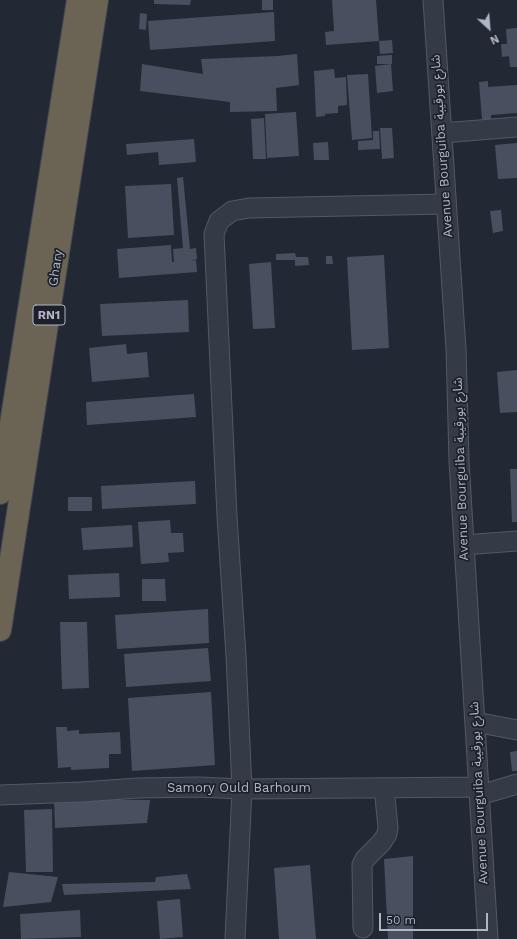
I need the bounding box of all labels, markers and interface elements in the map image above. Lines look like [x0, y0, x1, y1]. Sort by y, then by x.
north arrow [469, 8, 509, 48]
text: N [488, 32, 501, 47]
street label: Avenue Bourguiba شارع بورقيبة [428, 54, 456, 238]
street label: Ghary [45, 249, 67, 287]
road number: RN1 [33, 305, 65, 325]
street label: Avenue Bourguiba شارع بورقيبة [450, 377, 472, 561]
street label: Avenue Bourguiba شارع بورقيبة [466, 701, 492, 885]
street label: Samory Ould Barhoum [167, 780, 311, 796]
scale bar [381, 905, 490, 931]
text: 50 m [386, 913, 416, 927]

